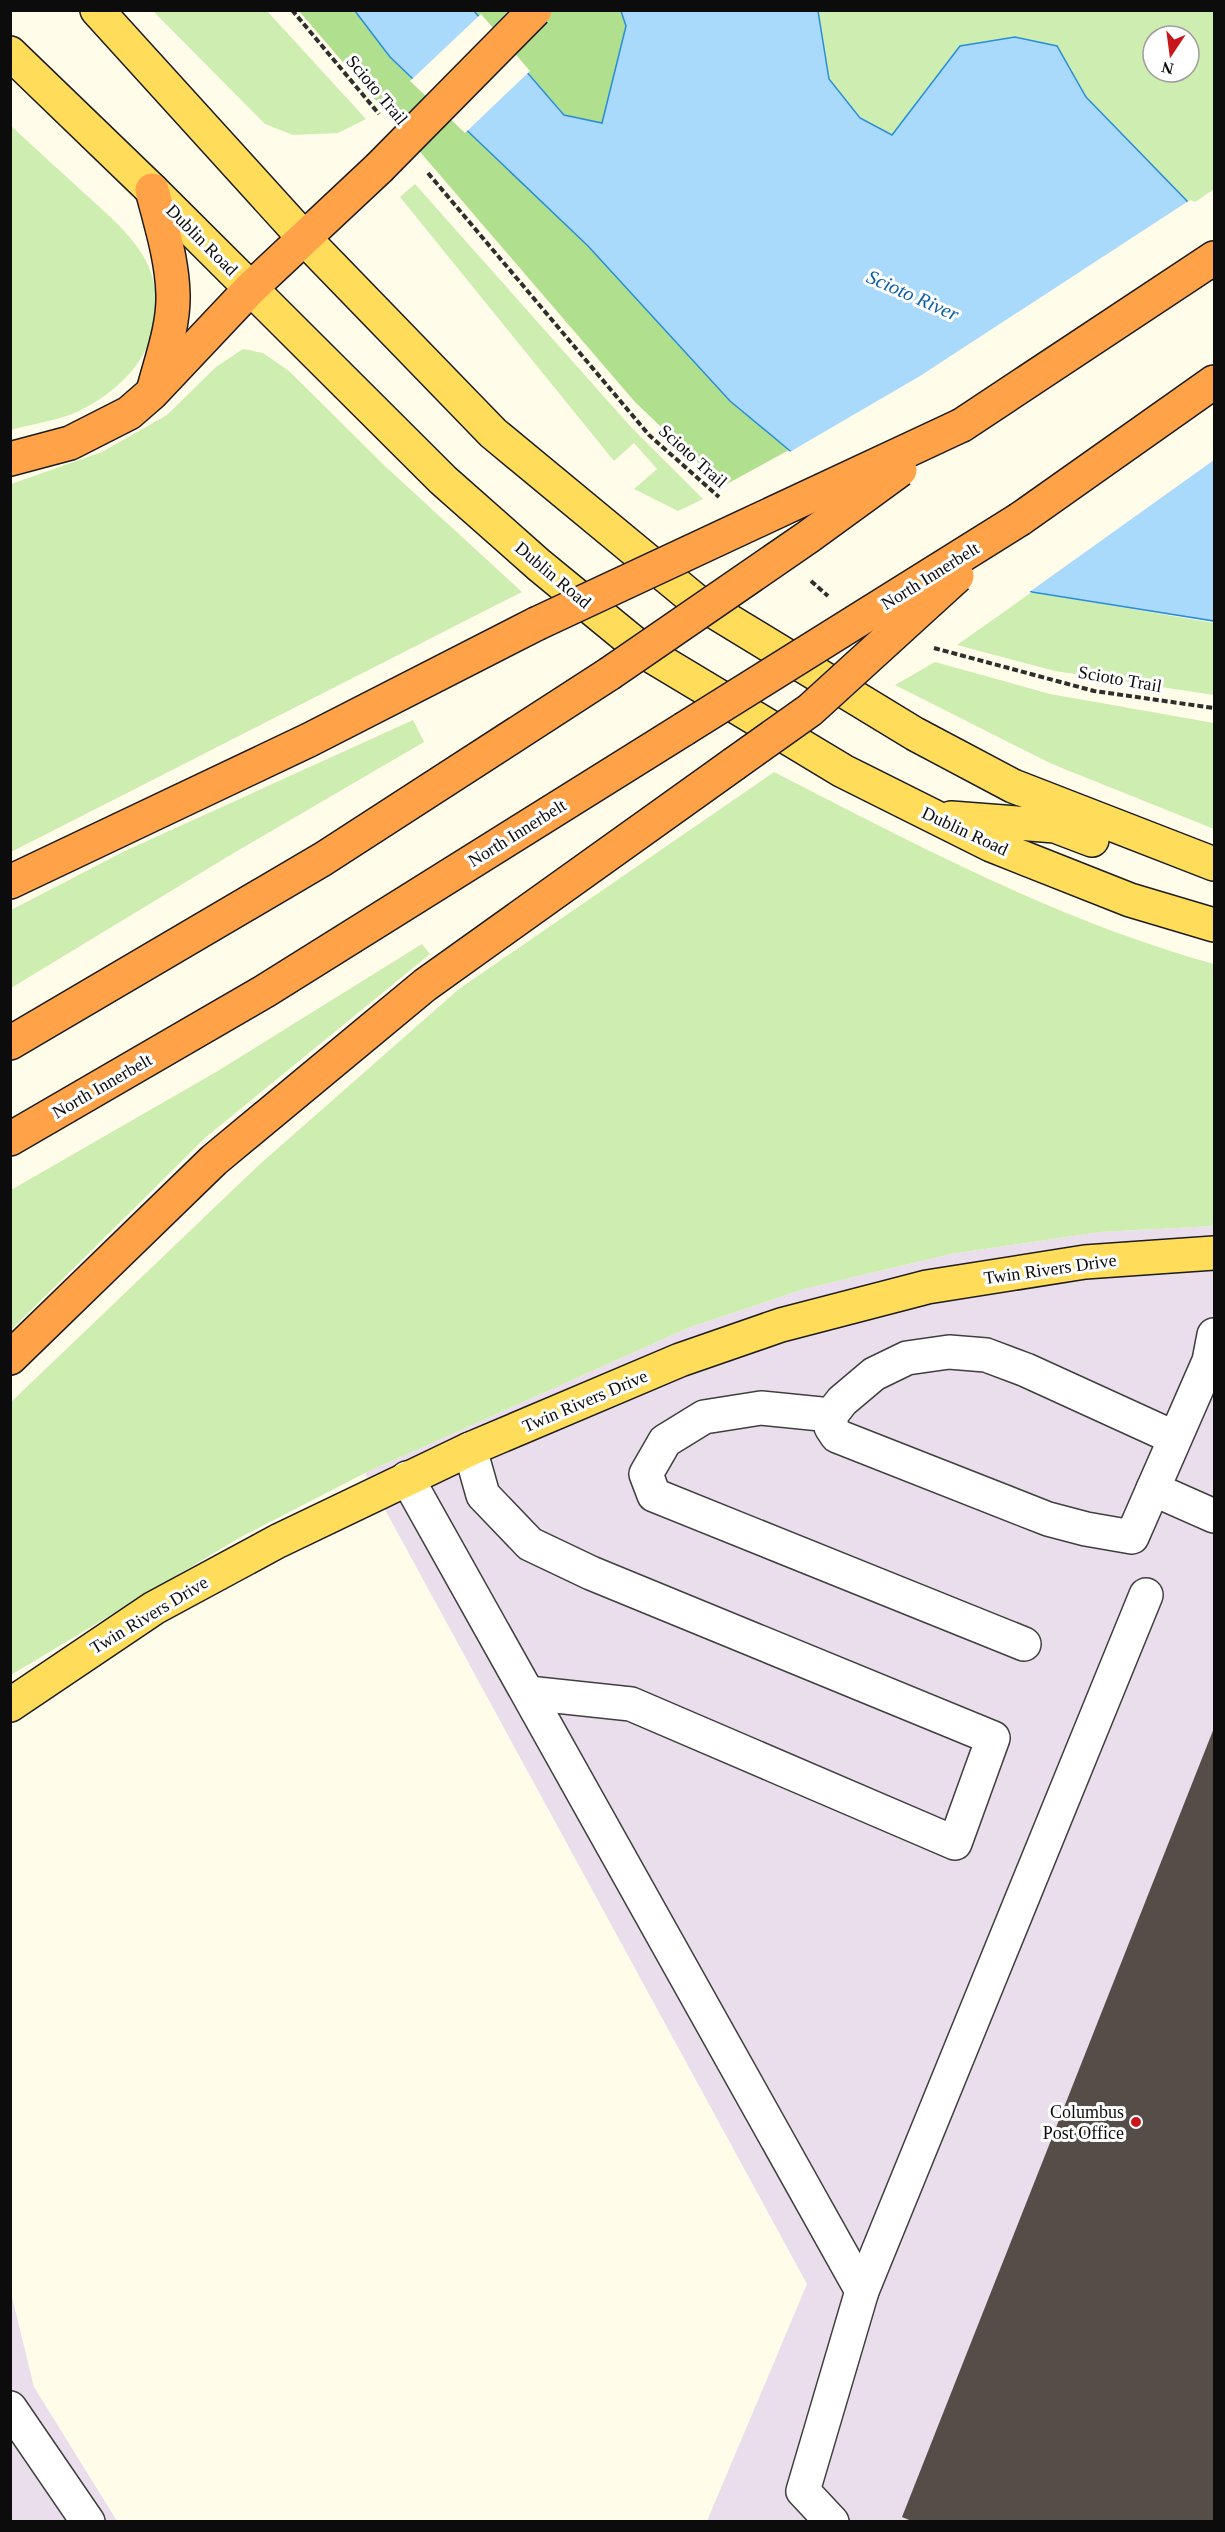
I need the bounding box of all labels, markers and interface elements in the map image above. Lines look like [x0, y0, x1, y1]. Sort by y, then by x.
north arrow [1141, 24, 1201, 84]
street label: Scioto Trail [342, 51, 412, 129]
text: N [1160, 58, 1175, 78]
street label: Dublin Road [162, 200, 242, 280]
water label: Scioto River [864, 265, 963, 325]
street label: Scioto Trail [655, 420, 731, 492]
street label: Dublin Road [511, 538, 595, 612]
street label: North Innerbelt [877, 538, 983, 614]
street label: Scioto Trail [1077, 662, 1163, 696]
street label: North Innerbelt [464, 795, 570, 871]
street label: Dublin Road [919, 802, 1011, 860]
street label: North Innerbelt [49, 1049, 155, 1123]
street label: Twin Rivers Drive [982, 1250, 1118, 1288]
street label: Twin Rivers Drive [520, 1366, 650, 1436]
street label: Twin Rivers Drive [87, 1572, 211, 1658]
place label: Columbus Post Office [1043, 2102, 1124, 2143]
marker: Columbus Post Office [1129, 2115, 1143, 2129]

